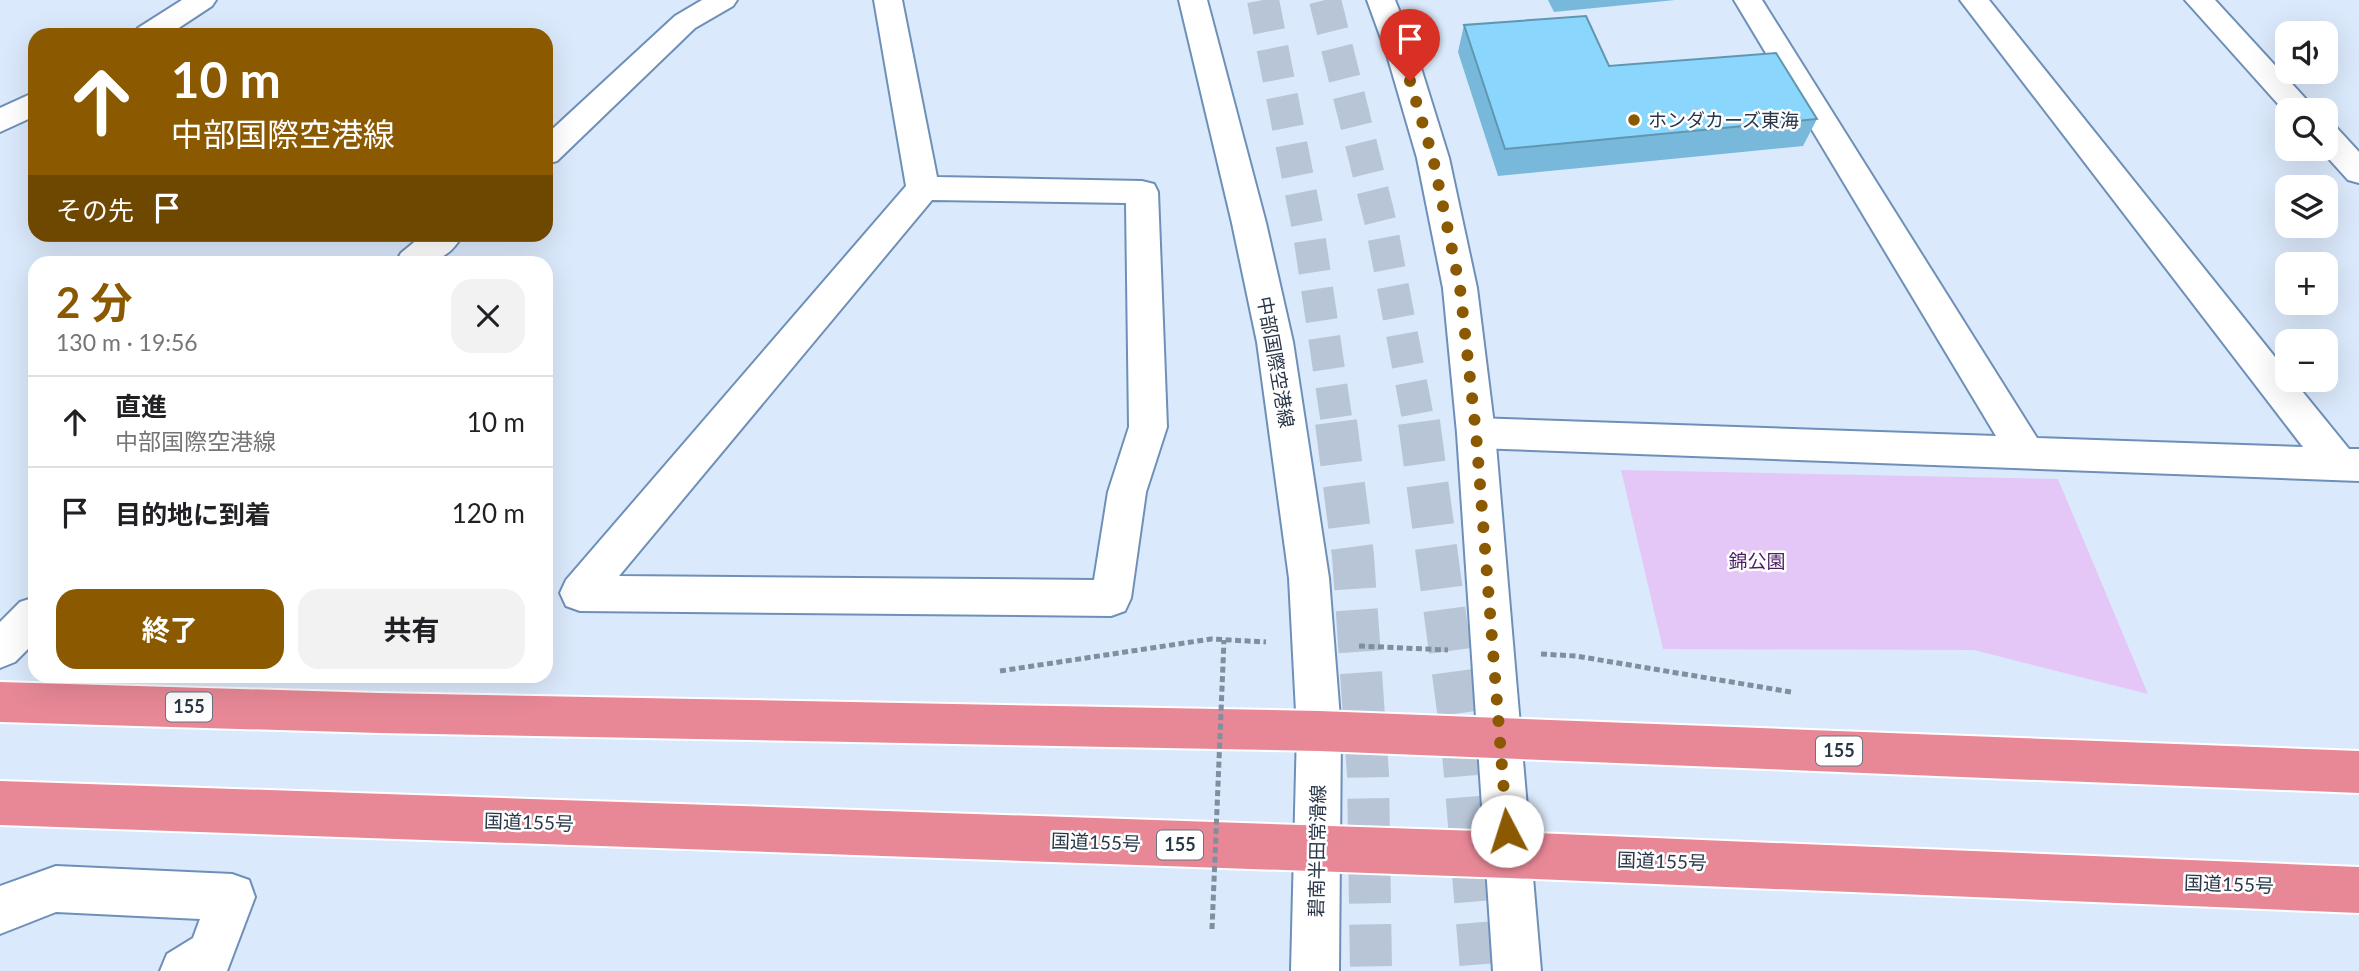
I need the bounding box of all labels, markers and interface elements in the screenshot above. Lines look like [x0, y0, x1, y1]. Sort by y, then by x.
pin [1380, 9, 1440, 81]
icon: arrive [1391, 20, 1429, 58]
map controls [2275, 21, 2338, 392]
button: sound [2275, 21, 2338, 84]
text: 10 m [171, 50, 281, 108]
icon: ahead [56, 56, 147, 147]
button: search [2275, 98, 2338, 161]
place label: ホンダカーズ東海 [1648, 108, 1799, 131]
marker: ホンダカーズ東海 [1626, 112, 1642, 128]
text: 中部国際空港線 [171, 114, 395, 153]
button: layers [2275, 175, 2338, 238]
icon: arrive [148, 189, 186, 227]
text: その先 [56, 194, 134, 226]
button: + [2275, 252, 2338, 315]
text: 2 分 [56, 277, 133, 327]
button: close [451, 279, 525, 353]
street label: 中部国際空港線 [1254, 294, 1299, 429]
text: 130 m · 19:56 [56, 328, 198, 356]
button: − [2275, 329, 2338, 392]
text: 直進 [115, 390, 167, 422]
icon: ahead [56, 403, 94, 441]
text: 10 m [467, 406, 525, 438]
text: 中部国際空港線 [115, 427, 276, 455]
icon: arrive [56, 494, 94, 532]
text: 120 m [452, 497, 525, 529]
text: 目的地に到着 [115, 498, 271, 530]
park label: 錦公園 [1728, 549, 1786, 572]
button: 終了 [56, 589, 284, 669]
button: 共有 [298, 589, 525, 669]
road number: 155 [166, 692, 212, 722]
road number: 155 [1816, 736, 1862, 766]
street label: 碧南半田常滑線 [1304, 784, 1329, 918]
position arrow [1470, 794, 1544, 868]
street label: 国道155号 [484, 808, 574, 835]
street label: 国道155号 [1051, 828, 1141, 855]
road number: 155 [1157, 830, 1203, 860]
street label: 国道155号 [1617, 847, 1707, 874]
street label: 国道155号 [2184, 870, 2274, 897]

